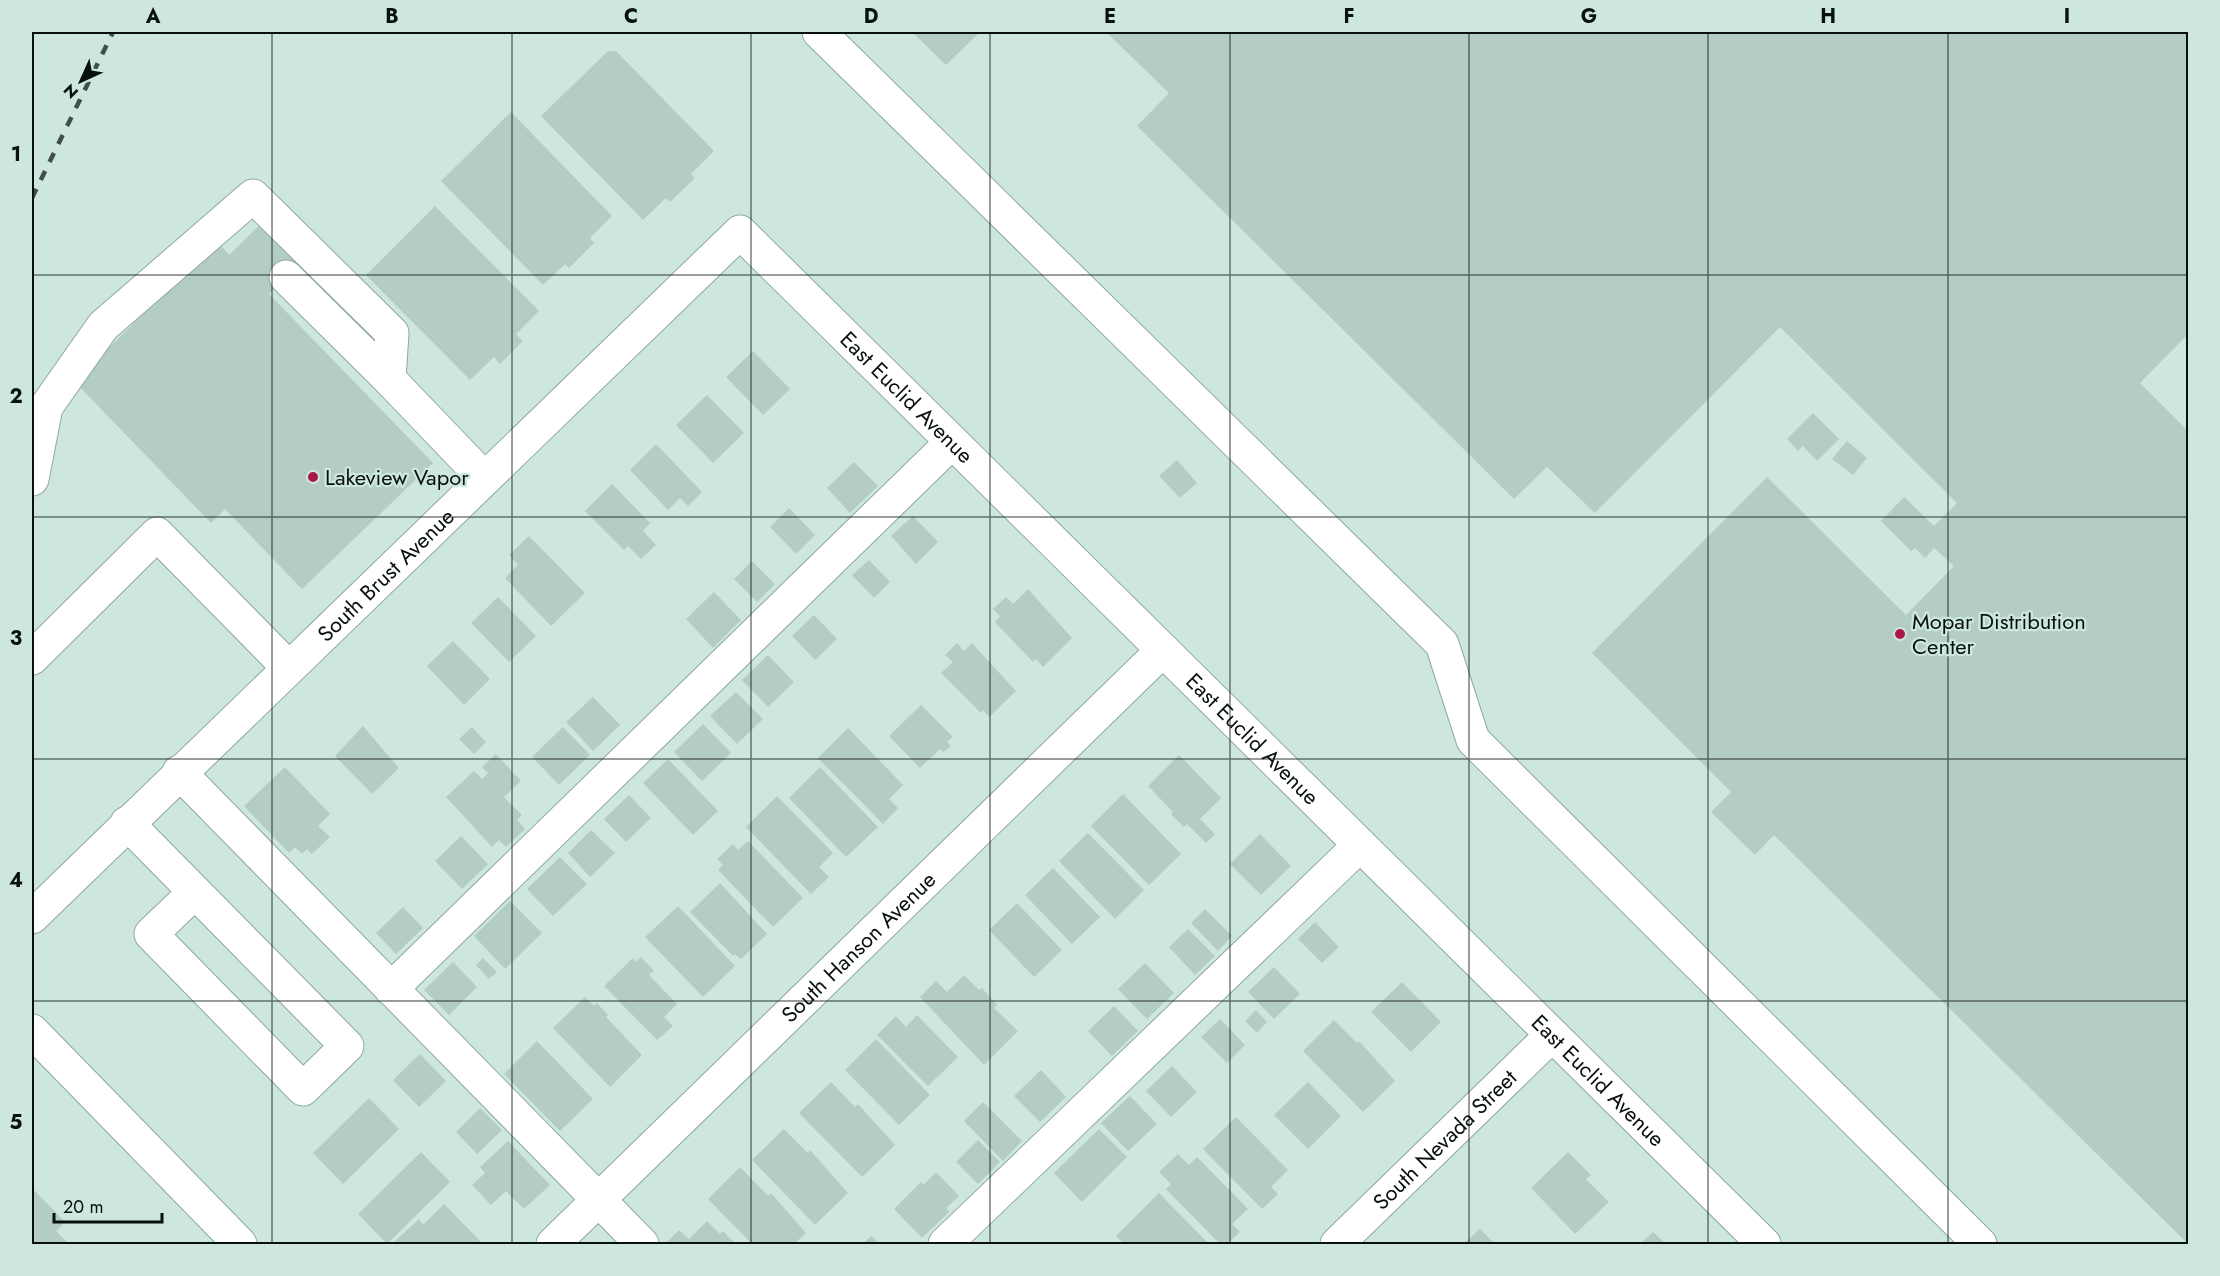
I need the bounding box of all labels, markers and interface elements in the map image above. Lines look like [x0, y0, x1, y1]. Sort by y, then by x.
text: A [145, 2, 161, 31]
text: B [385, 2, 399, 31]
text: C [624, 2, 638, 31]
text: D [864, 2, 878, 31]
text: E [1104, 2, 1116, 31]
text: F [1343, 2, 1355, 31]
text: G [1581, 2, 1597, 31]
text: H [1820, 2, 1836, 31]
text: I [2064, 2, 2070, 31]
north arrow [51, 51, 111, 111]
text: N [58, 79, 83, 104]
text: 1 [11, 140, 21, 169]
street label: East Euclid Avenue [833, 324, 981, 470]
text: 2 [9, 382, 23, 411]
place label: Lakeview Vapor [325, 461, 469, 493]
marker: Lakeview Vapor [306, 470, 320, 484]
street label: South Brust Avenue [310, 501, 461, 649]
place label: Mopar Distribution Center [1912, 605, 2086, 662]
text: 3 [10, 624, 22, 653]
marker: Mopar Distribution Center [1893, 627, 1907, 641]
street label: East Euclid Avenue [1179, 665, 1327, 812]
street label: South Hanson Avenue [774, 864, 943, 1030]
text: 4 [9, 866, 23, 895]
street label: East Euclid Avenue [1524, 1007, 1672, 1154]
street label: South Nevada Street [1365, 1061, 1524, 1217]
text: 5 [10, 1108, 23, 1137]
scale bar [54, 1186, 162, 1224]
text: 20 m [63, 1194, 103, 1220]

